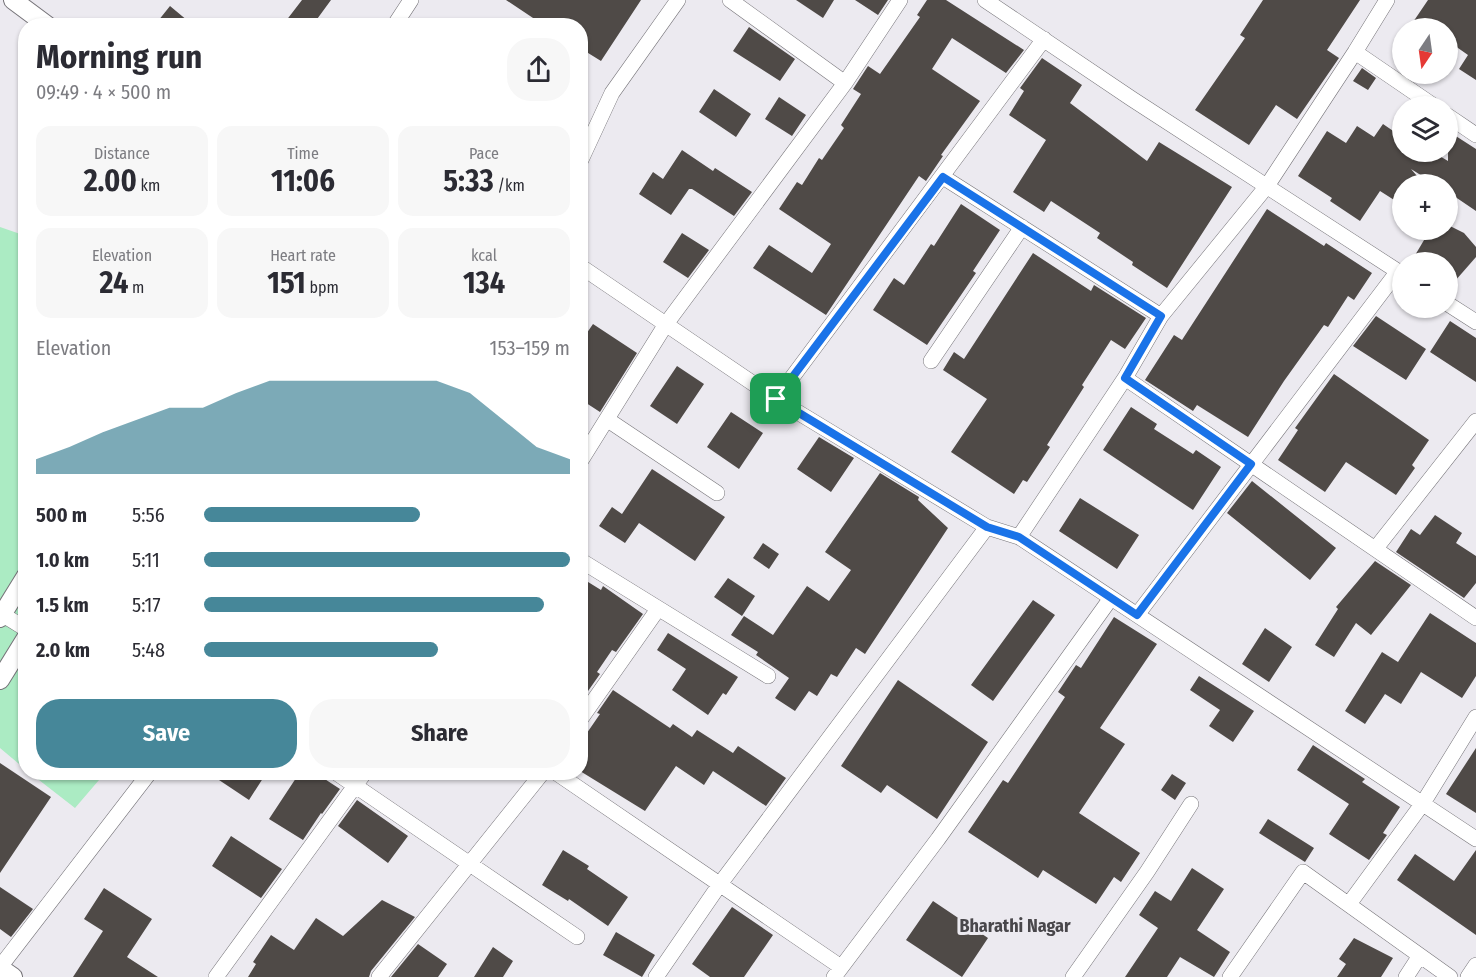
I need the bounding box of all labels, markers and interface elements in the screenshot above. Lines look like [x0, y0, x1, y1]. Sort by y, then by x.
north arrow [1392, 18, 1458, 84]
map controls [1392, 18, 1458, 318]
text: Morning run [36, 37, 202, 77]
button: share [507, 38, 570, 101]
text: 09:49 · 4 × 500 m [36, 80, 171, 104]
button: layers [1392, 96, 1458, 162]
text: Distance [94, 144, 150, 163]
text: Time [287, 144, 319, 163]
text: Pace [469, 144, 499, 163]
text: 2.00 [84, 163, 137, 199]
text: 11:06 [271, 163, 335, 199]
text: 5:33 [443, 163, 494, 199]
button: + [1392, 174, 1458, 240]
text: km [137, 176, 160, 195]
text: /km [494, 176, 525, 195]
text: Elevation [92, 246, 152, 265]
text: Heart rate [270, 246, 336, 265]
text: kcal [471, 246, 497, 265]
button: − [1392, 252, 1458, 318]
text: 24 [100, 265, 128, 301]
text: 151 [267, 265, 306, 301]
text: 134 [463, 265, 505, 301]
text: m [128, 278, 144, 297]
text: bpm [306, 278, 339, 297]
text: Elevation [36, 336, 111, 360]
text: 153–159 m [490, 336, 570, 360]
pin [750, 373, 801, 424]
icon: arrive [759, 382, 792, 415]
text: 500 m [36, 503, 87, 527]
text: 5:56 [132, 503, 165, 527]
text: 1.0 km [36, 548, 89, 572]
text: 5:11 [132, 548, 160, 572]
text: 1.5 km [36, 593, 89, 617]
text: 5:17 [132, 593, 161, 617]
text: 2.0 km [36, 638, 90, 662]
text: 5:48 [132, 638, 165, 662]
button: Save [36, 699, 297, 768]
button: Share [309, 699, 570, 768]
district label: Bharathi Nagar [959, 915, 1071, 937]

